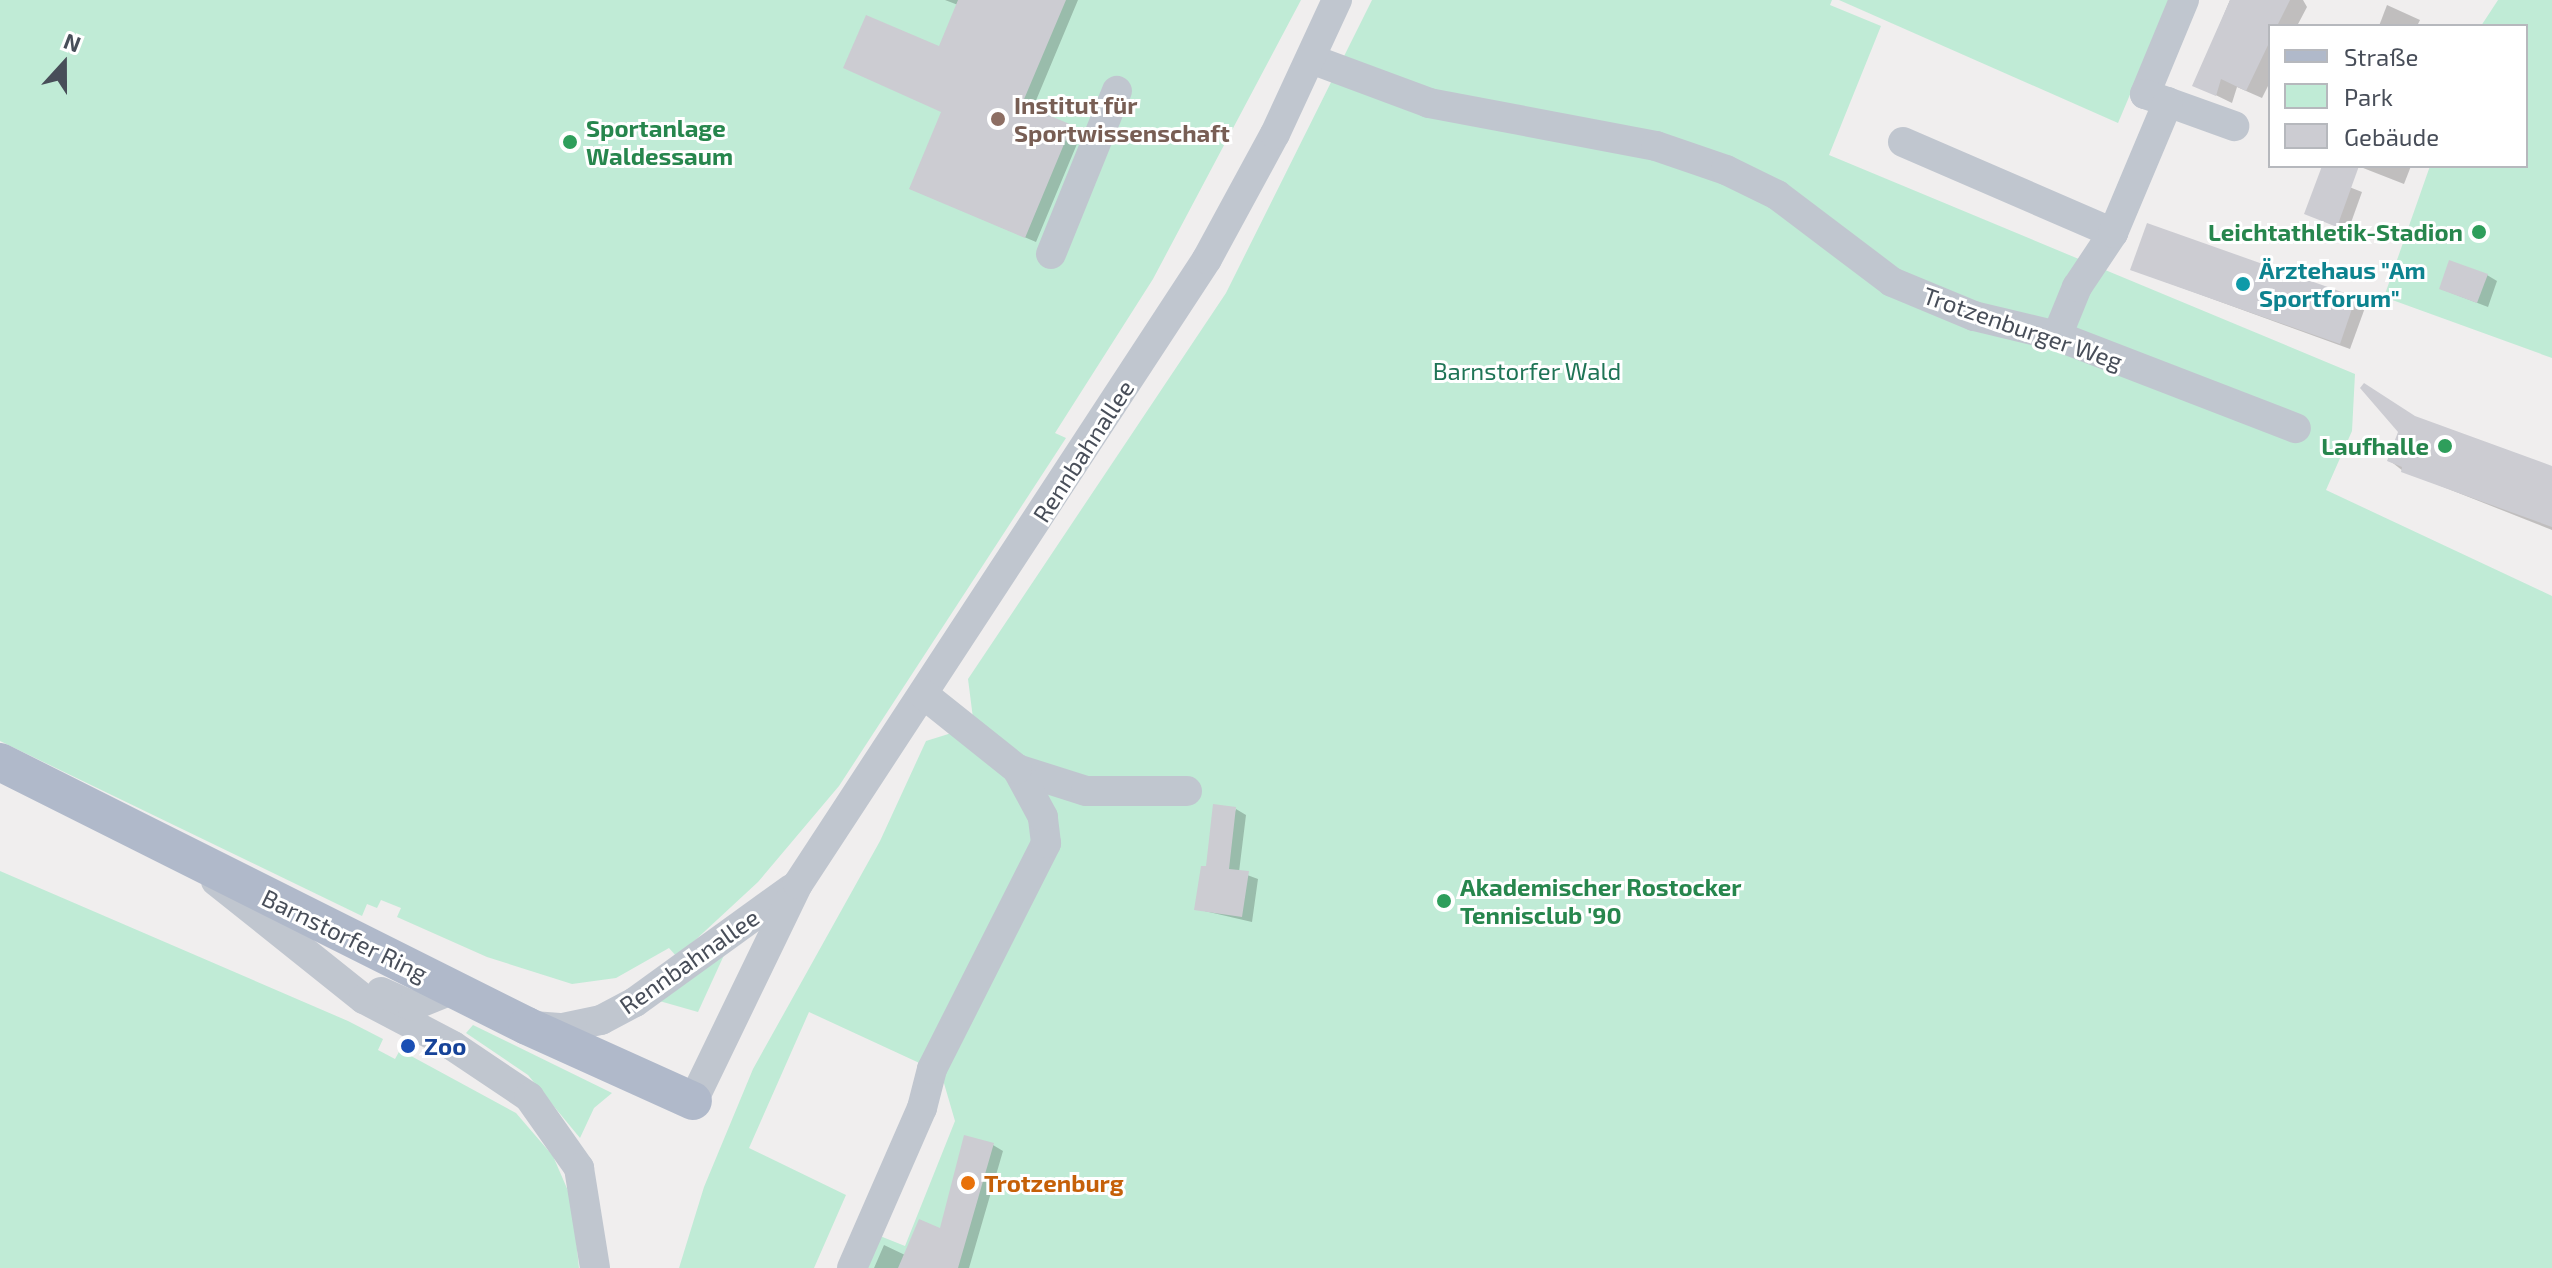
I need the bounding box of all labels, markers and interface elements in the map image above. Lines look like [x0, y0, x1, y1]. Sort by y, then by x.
north arrow [24, 24, 104, 104]
legend [2268, 24, 2528, 168]
text: N [61, 27, 85, 57]
text: Straße [2344, 42, 2418, 71]
text: Park [2344, 82, 2393, 111]
place label: Institut für Sportwissenschaft [1014, 91, 1230, 147]
marker: Institut für Sportwissenschaft [989, 110, 1007, 128]
place label: Sportanlage Waldessaum [586, 114, 733, 170]
text: Gebäude [2344, 122, 2439, 151]
marker: Sportanlage Waldessaum [561, 133, 579, 151]
place label: Leichtathletik-Stadion [2208, 218, 2463, 246]
marker: Leichtathletik-Stadion [2470, 223, 2488, 241]
place label: Ärztehaus "Am Sportforum" [2259, 256, 2426, 312]
marker: Ärztehaus "Am Sportforum" [2234, 275, 2252, 293]
street label: Trotzenburger Weg [1919, 280, 2127, 376]
park label: Barnstorfer Wald [1432, 357, 1622, 385]
street label: Rennbahnallee [1026, 375, 1140, 527]
place label: Laufhalle [2321, 432, 2429, 460]
marker: Laufhalle [2436, 437, 2454, 455]
place label: Akademischer Rostocker Tennisclub '90 [1460, 873, 1742, 929]
street label: Barnstorfer Ring [257, 882, 433, 988]
marker: Akademischer Rostocker Tennisclub '90 [1435, 892, 1453, 910]
street label: Rennbahnallee [614, 902, 764, 1020]
place label: Zoo [424, 1032, 466, 1060]
marker: Zoo [399, 1037, 417, 1055]
place label: Trotzenburg [984, 1169, 1124, 1197]
marker: Trotzenburg [959, 1174, 977, 1192]

